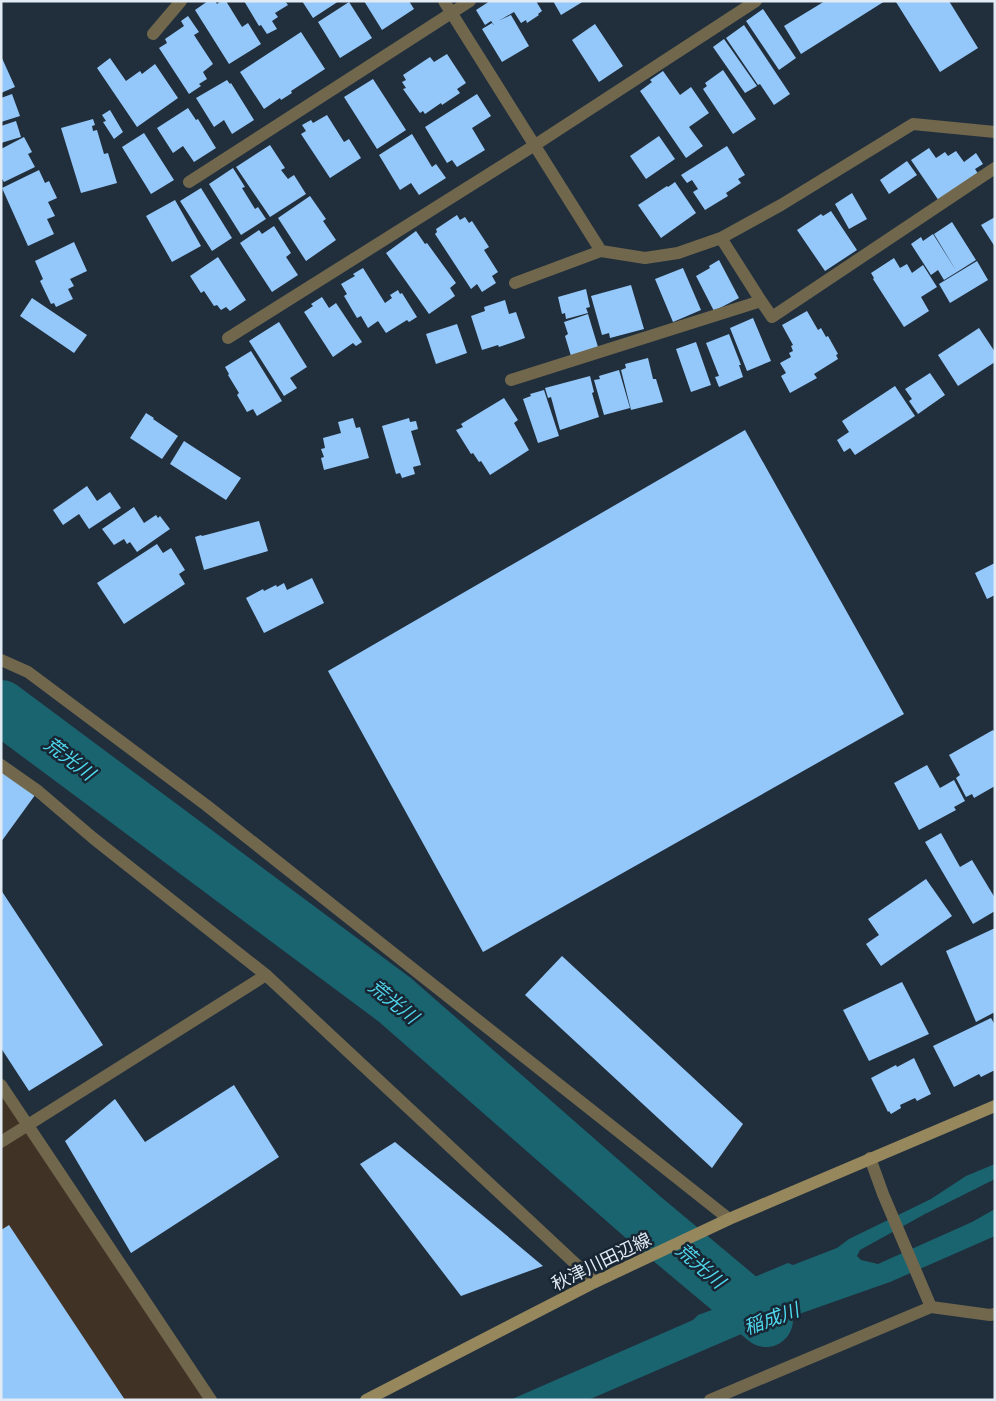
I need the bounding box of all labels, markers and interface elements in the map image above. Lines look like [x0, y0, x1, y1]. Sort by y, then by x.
water label: 荒光川 [40, 732, 101, 786]
water label: 荒光川 [365, 974, 425, 1029]
street label: 秋津川田辺線 [548, 1227, 654, 1295]
water label: 荒光川 [672, 1238, 732, 1294]
water label: 稲成川 [740, 1297, 804, 1339]

